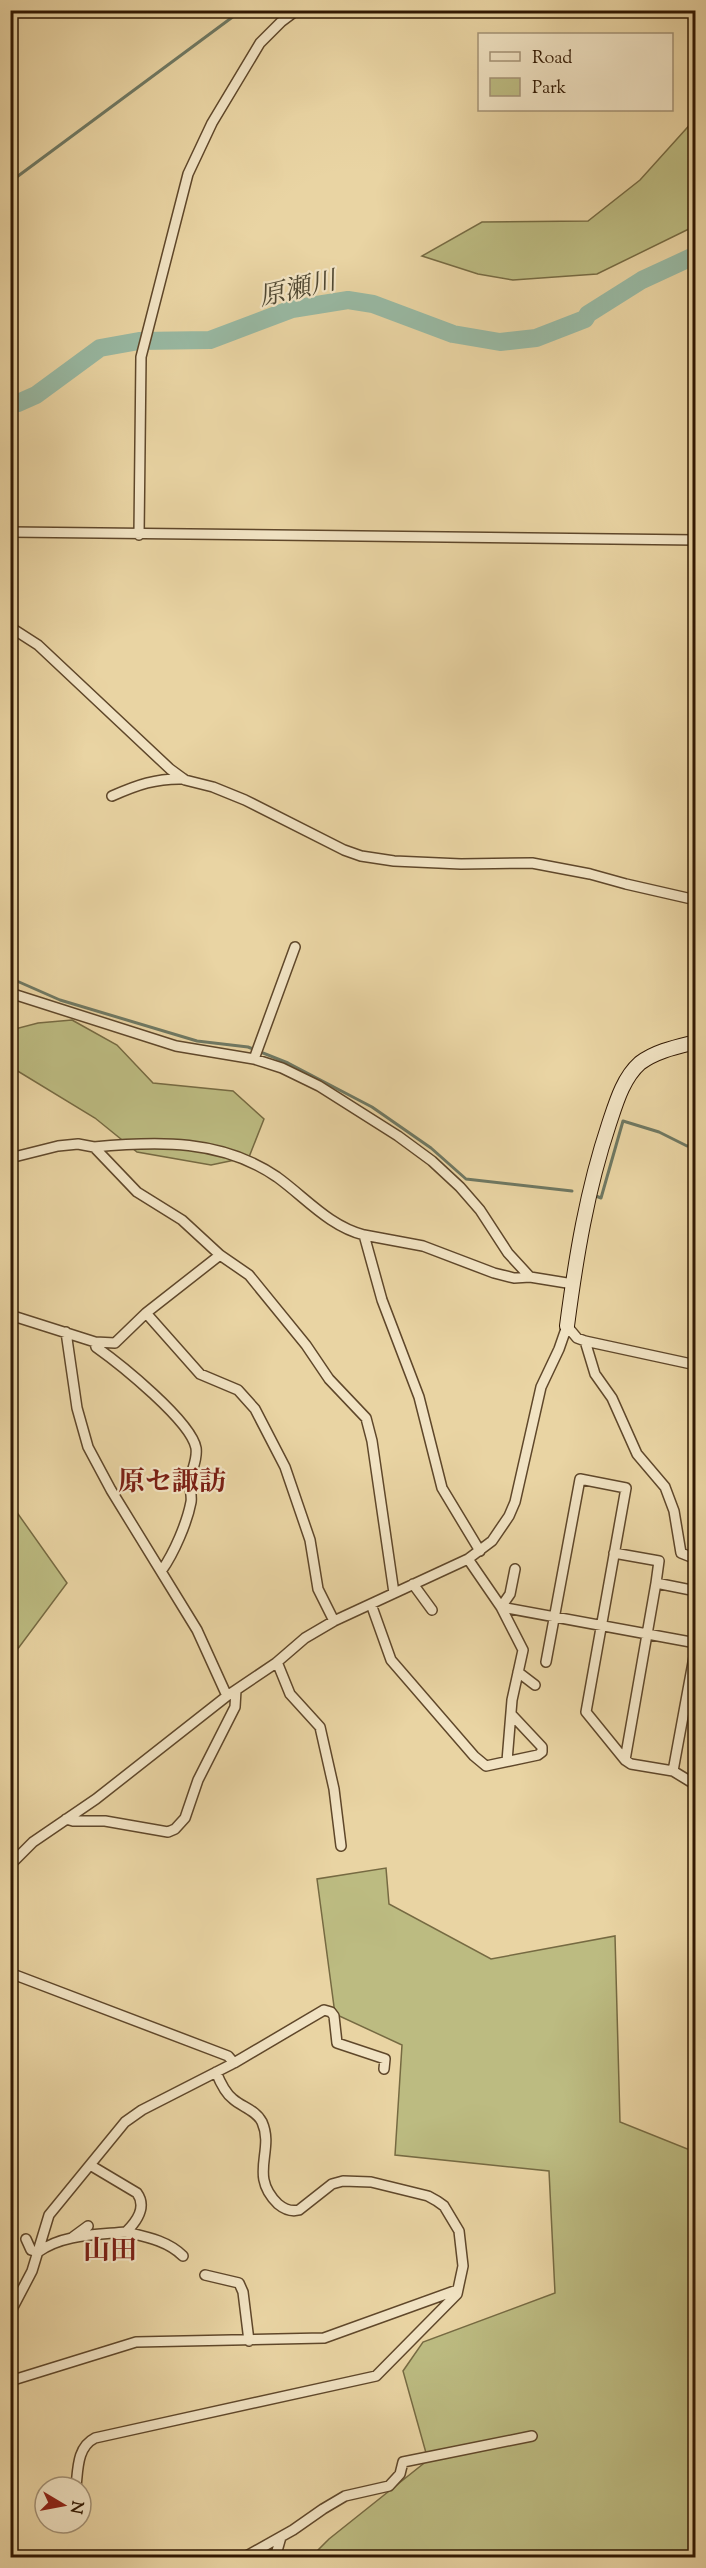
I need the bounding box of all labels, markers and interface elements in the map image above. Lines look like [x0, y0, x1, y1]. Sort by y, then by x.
legend [478, 33, 673, 111]
text: Road [532, 46, 572, 72]
text: Park [532, 76, 567, 102]
water label: 原瀬川 [255, 263, 343, 317]
district label: 原セ諏訪 [118, 1464, 226, 1503]
district label: 山田 [83, 2233, 137, 2272]
north arrow [33, 2475, 93, 2535]
text: N [63, 2499, 88, 2516]

